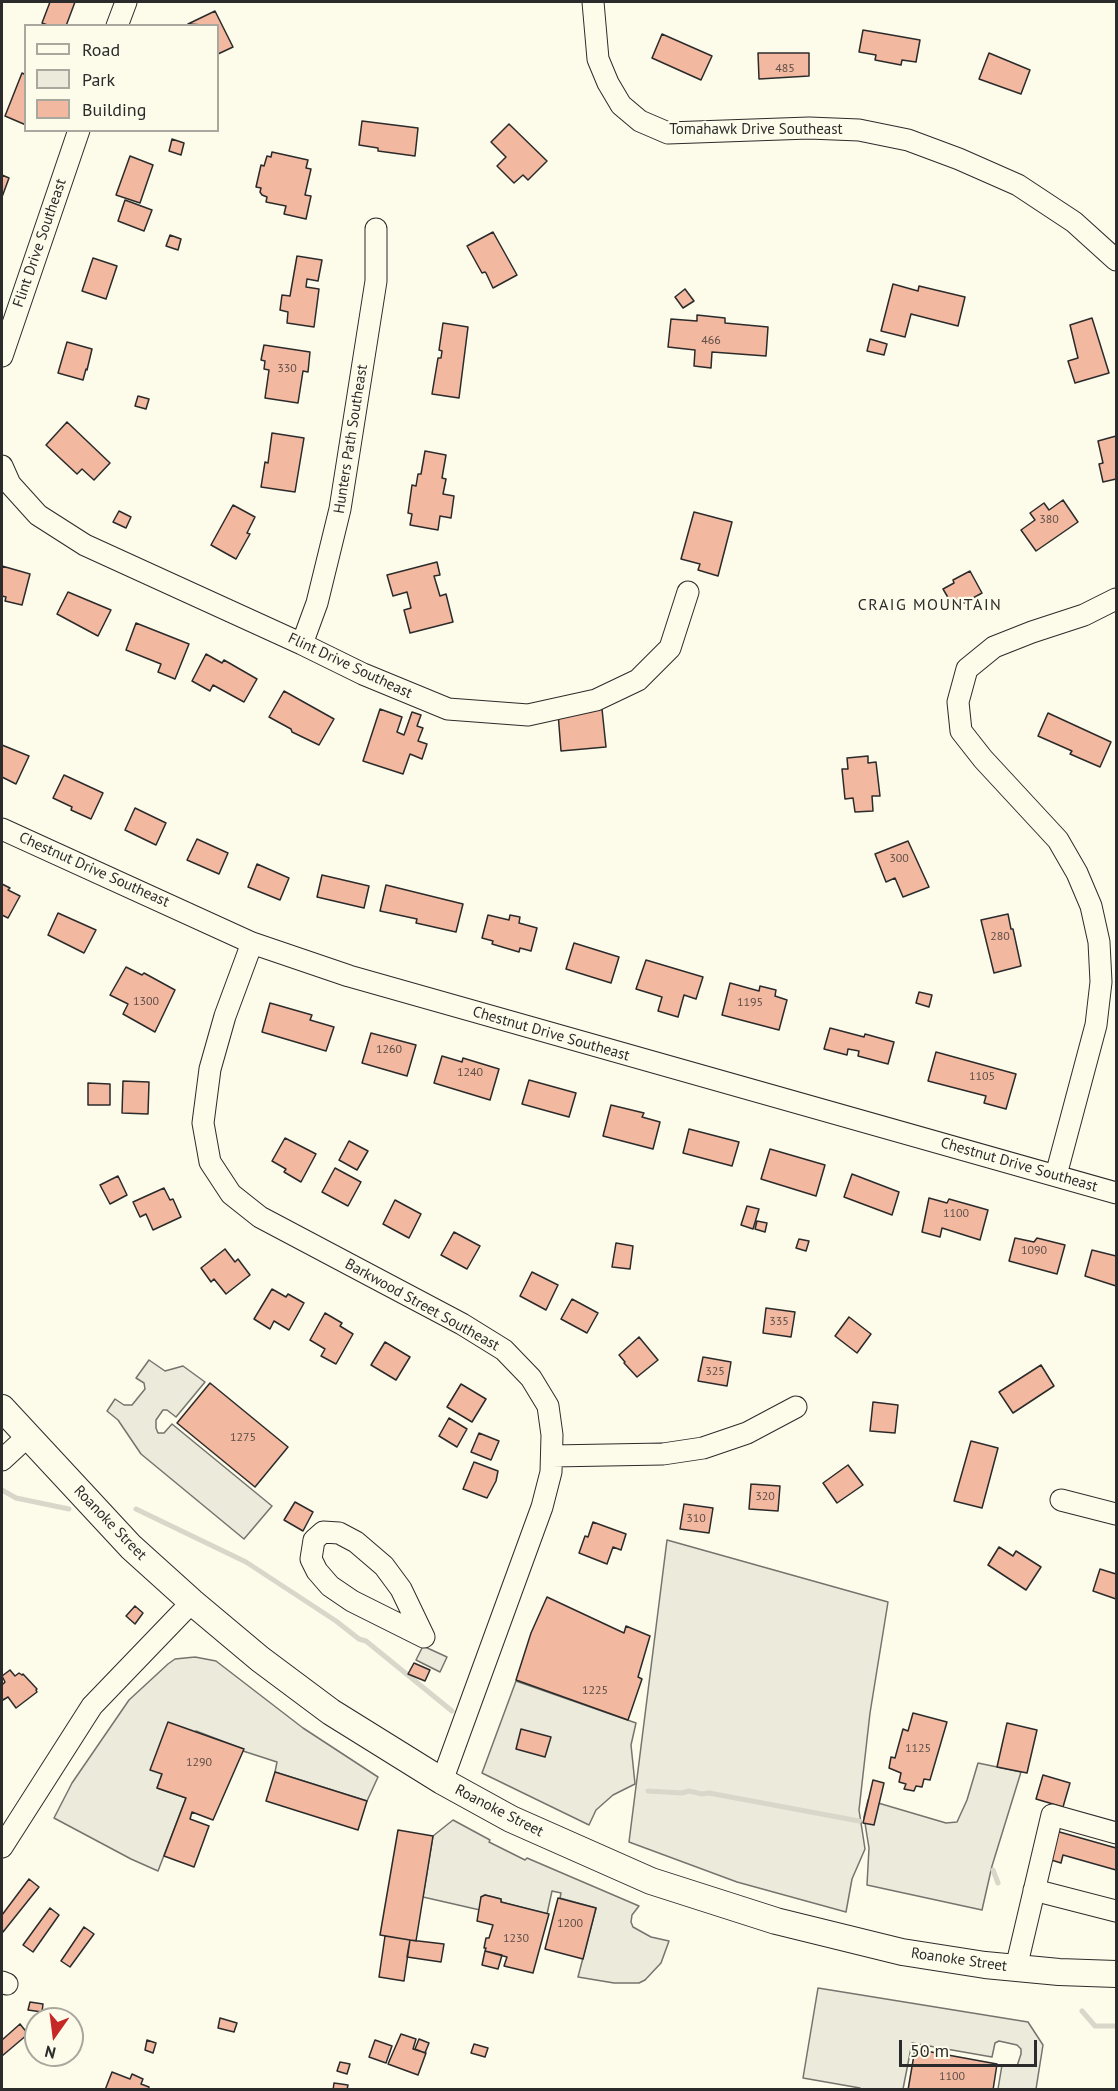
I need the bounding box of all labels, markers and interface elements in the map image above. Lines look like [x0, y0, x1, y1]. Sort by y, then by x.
legend [24, 24, 219, 132]
text: Road [82, 38, 120, 61]
house number: 485 [775, 62, 795, 76]
text: Park [82, 68, 115, 91]
text: Building [82, 98, 146, 121]
street label: Tomahawk Drive Southeast [669, 121, 843, 139]
street label: Flint Drive Southeast [10, 176, 70, 310]
house number: 466 [701, 334, 721, 348]
house number: 330 [277, 362, 297, 376]
street label: Hunters Path Southeast [330, 363, 372, 515]
house number: 380 [1039, 513, 1059, 527]
district label: CRAIG MOUNTAIN [858, 595, 1002, 615]
street label: Flint Drive Southeast [285, 629, 415, 703]
street label: Chestnut Drive Southeast [16, 829, 172, 911]
house number: 300 [889, 852, 909, 866]
house number: 280 [990, 930, 1010, 944]
house number: 1300 [133, 995, 159, 1009]
house number: 1195 [737, 996, 763, 1010]
street label: Chestnut Drive Southeast [470, 1003, 632, 1065]
house number: 1260 [376, 1043, 402, 1057]
house number: 1240 [457, 1066, 483, 1080]
house number: 1105 [969, 1070, 995, 1084]
street label: Chestnut Drive Southeast [938, 1134, 1100, 1196]
house number: 1100 [943, 1207, 969, 1221]
house number: 1090 [1021, 1244, 1047, 1258]
street label: Barkwood Street Southeast [342, 1255, 502, 1355]
house number: 335 [769, 1315, 789, 1329]
house number: 325 [705, 1365, 725, 1379]
house number: 1275 [230, 1431, 256, 1445]
street label: Roanoke Street [70, 1482, 150, 1564]
house number: 320 [755, 1490, 775, 1504]
house number: 310 [686, 1512, 706, 1526]
house number: 1225 [582, 1684, 608, 1698]
house number: 1125 [905, 1742, 931, 1756]
house number: 1290 [186, 1756, 212, 1770]
street label: Roanoke Street [452, 1781, 546, 1841]
house number: 1200 [557, 1917, 583, 1931]
house number: 1230 [503, 1932, 529, 1946]
street label: Roanoke Street [910, 1944, 1008, 1976]
north arrow [24, 2007, 84, 2067]
scale bar [902, 2028, 1040, 2066]
text: 50 m [910, 2039, 949, 2062]
text: N [43, 2042, 58, 2064]
house number: 1100 [939, 2070, 965, 2084]

